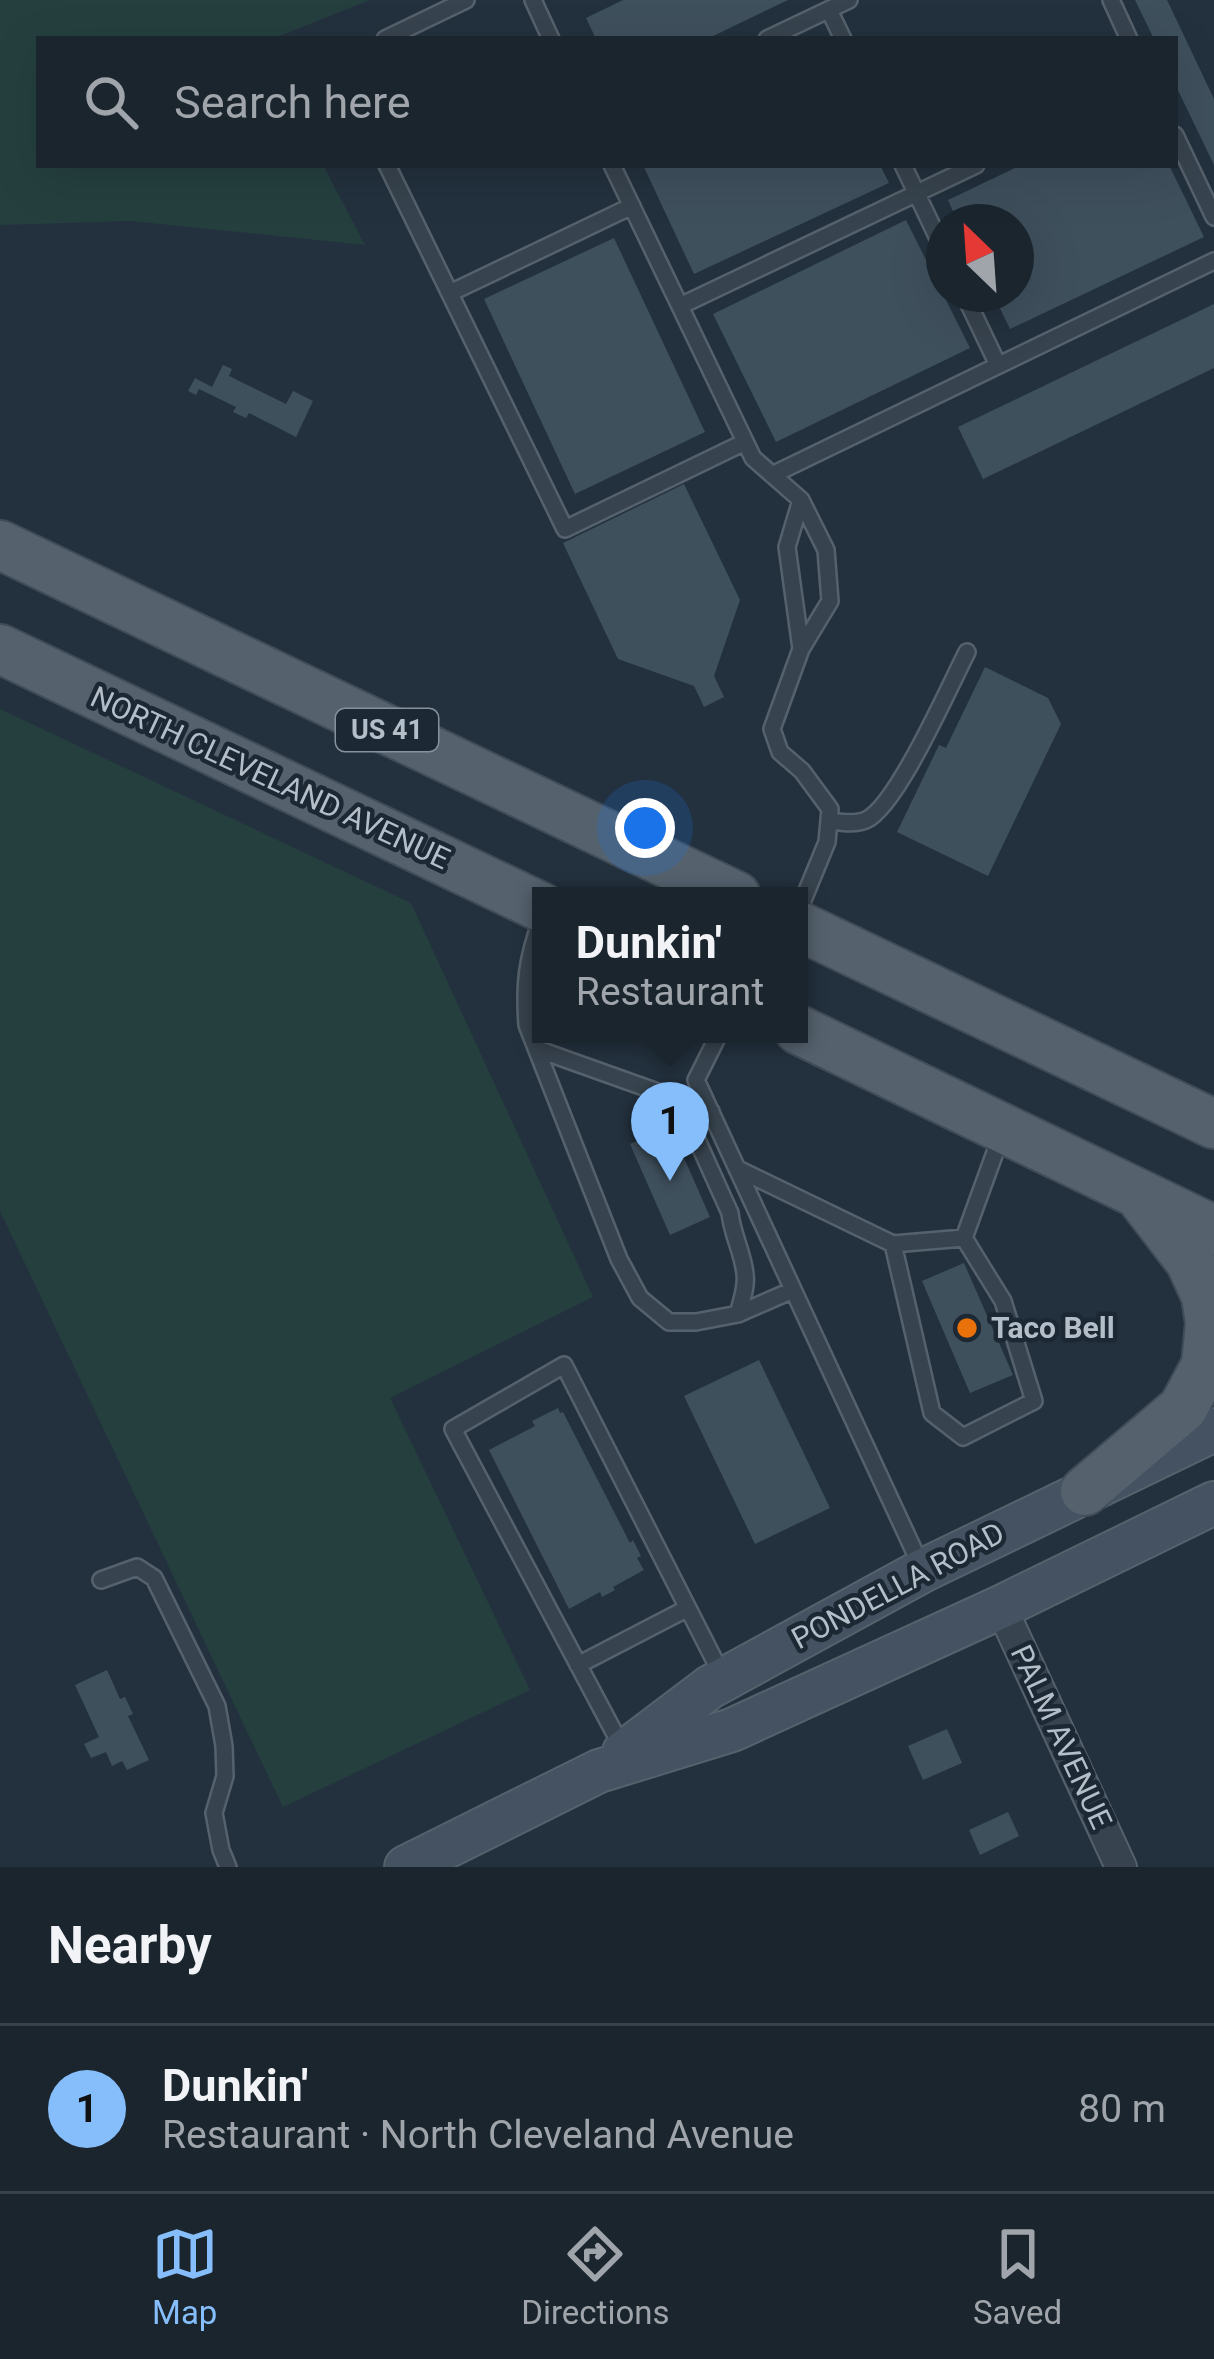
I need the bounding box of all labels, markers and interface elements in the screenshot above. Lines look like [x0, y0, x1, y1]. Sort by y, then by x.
search box [36, 36, 1178, 168]
icon: search [78, 69, 144, 135]
text: Search here [174, 76, 411, 129]
north arrow [926, 204, 1034, 312]
street label: NORTH CLEVELAND AVENUE [85, 679, 455, 876]
road number: US 41 [336, 709, 438, 751]
your location [615, 798, 675, 858]
popup [532, 887, 808, 1043]
text: Dunkin' [576, 916, 722, 969]
text: Restaurant [576, 969, 764, 1015]
pin: 1 [631, 1082, 709, 1181]
place label: Taco Bell [991, 1310, 1115, 1345]
marker: Taco Bell [954, 1315, 980, 1341]
street label: PONDELLA ROAD [786, 1515, 1010, 1656]
street label: PALM AVENUE [1004, 1639, 1119, 1834]
text: Nearby [48, 1916, 212, 1975]
text: Dunkin' [162, 2059, 308, 2112]
text: 1 [76, 2086, 98, 2132]
text: 80 m [1078, 2086, 1166, 2132]
text: Restaurant · North Cleveland Avenue [162, 2112, 794, 2158]
tab: Map [152, 2221, 218, 2332]
tab: Directions [521, 2221, 670, 2332]
tab: Saved [973, 2221, 1062, 2332]

